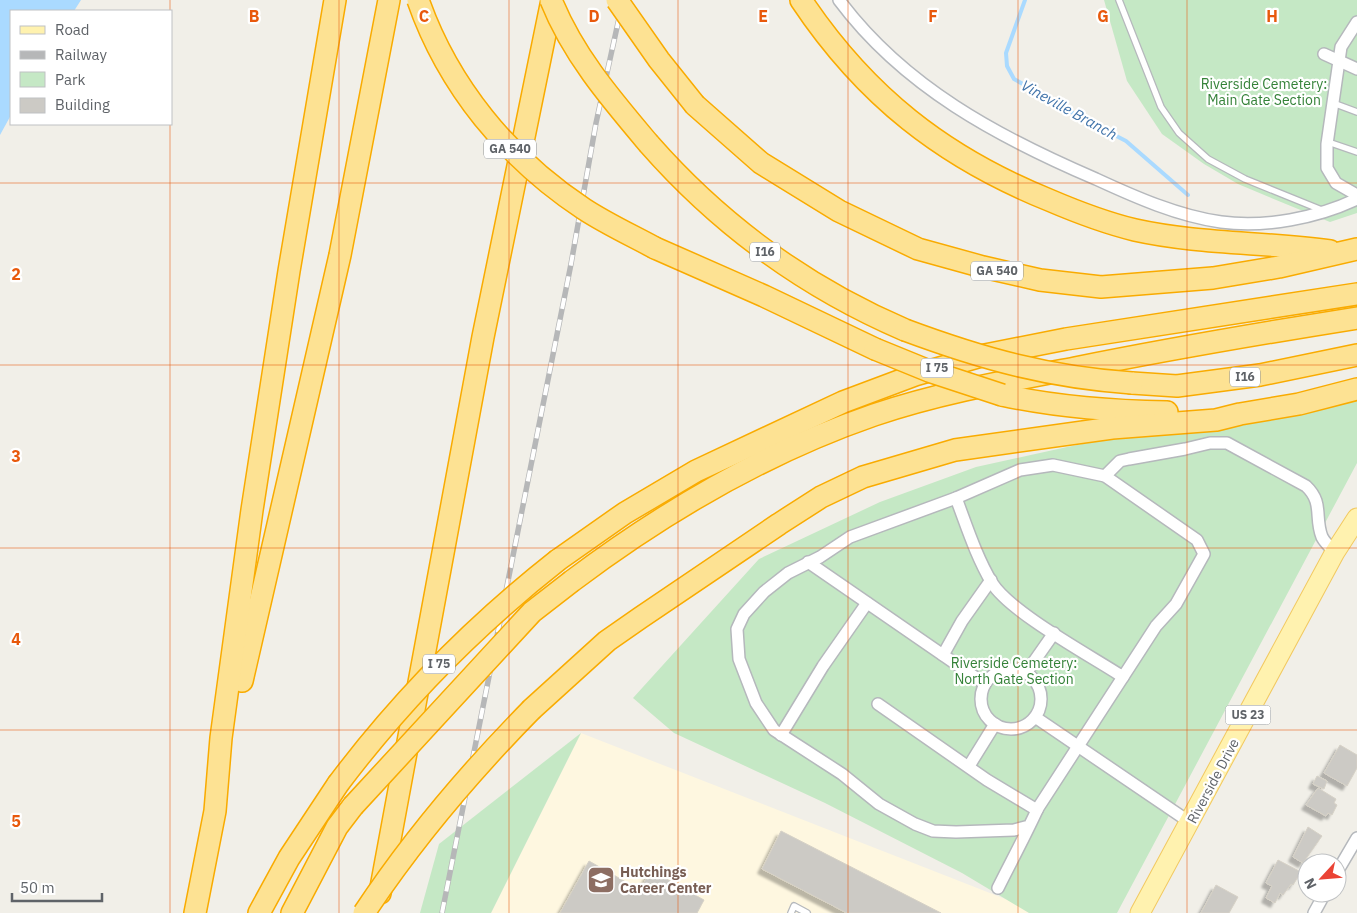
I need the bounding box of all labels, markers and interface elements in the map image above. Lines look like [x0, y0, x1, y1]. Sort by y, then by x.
text: B [249, 6, 260, 26]
text: C [419, 6, 429, 26]
text: D [588, 6, 600, 26]
text: E [758, 6, 768, 26]
text: F [928, 6, 938, 26]
text: G [1097, 6, 1109, 26]
text: H [1266, 6, 1278, 26]
legend [10, 10, 172, 125]
text: Road [55, 20, 90, 39]
text: Railway [55, 45, 108, 64]
text: Park [55, 70, 85, 89]
water label: Vineville Branch [1018, 75, 1121, 144]
park label: Riverside Cemetery: Main Gate Section [1201, 75, 1327, 109]
text: Building [55, 95, 110, 114]
road number: GA 540 [484, 140, 536, 158]
road number: I16 [750, 242, 780, 262]
road number: GA 540 [971, 262, 1023, 280]
text: 2 [11, 264, 21, 284]
road number: I 75 [921, 358, 953, 378]
road number: I16 [1230, 368, 1260, 387]
text: 3 [11, 446, 21, 466]
text: 4 [11, 629, 21, 649]
road number: I 75 [423, 654, 455, 674]
park label: Riverside Cemetery: North Gate Section [951, 654, 1077, 688]
road number: US 23 [1226, 706, 1270, 724]
street label: Riverside Drive [1183, 735, 1243, 827]
text: 5 [11, 811, 21, 831]
north arrow [1297, 853, 1347, 903]
place label: Hutchings Career Center [620, 863, 712, 897]
school or university icon: Hutchings Career Center [586, 865, 616, 895]
scale bar [12, 870, 102, 902]
text: N [1300, 875, 1321, 892]
text: 50 m [20, 878, 55, 897]

